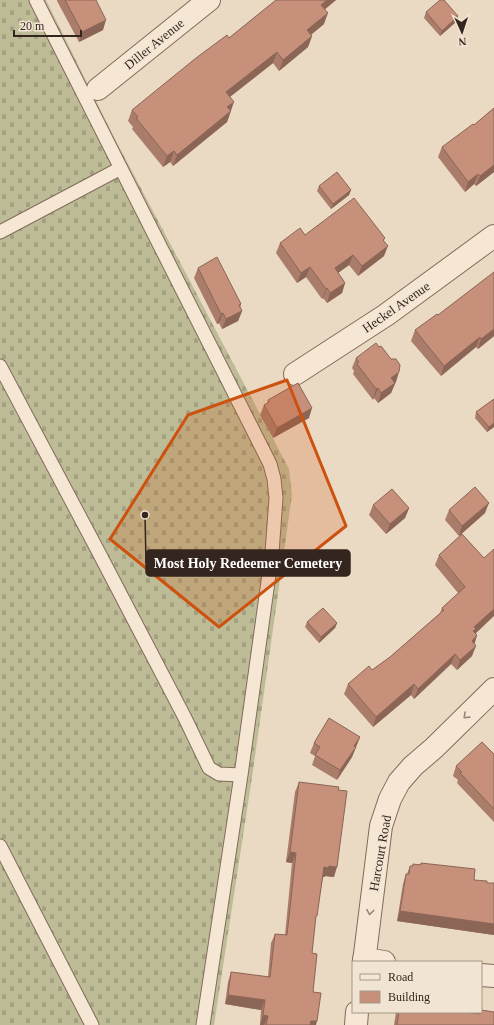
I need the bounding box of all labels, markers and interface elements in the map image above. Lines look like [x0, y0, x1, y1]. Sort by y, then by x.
scale bar [14, 12, 81, 38]
north arrow [442, 12, 482, 52]
street label: Diller Avenue [121, 15, 187, 73]
text: 20 m [20, 19, 45, 33]
text: N [458, 36, 467, 48]
street label: Heckel Avenue [359, 278, 433, 336]
callout: Most Holy Redeemer Cemetery [146, 550, 350, 576]
text: Most Holy Redeemer Cemetery [154, 556, 342, 571]
one-way arrow [463, 712, 471, 719]
street label: Harcourt Road [366, 813, 394, 892]
one-way arrow [366, 909, 375, 915]
legend [352, 961, 482, 1013]
text: Road [388, 970, 413, 984]
text: Building [388, 990, 430, 1004]

